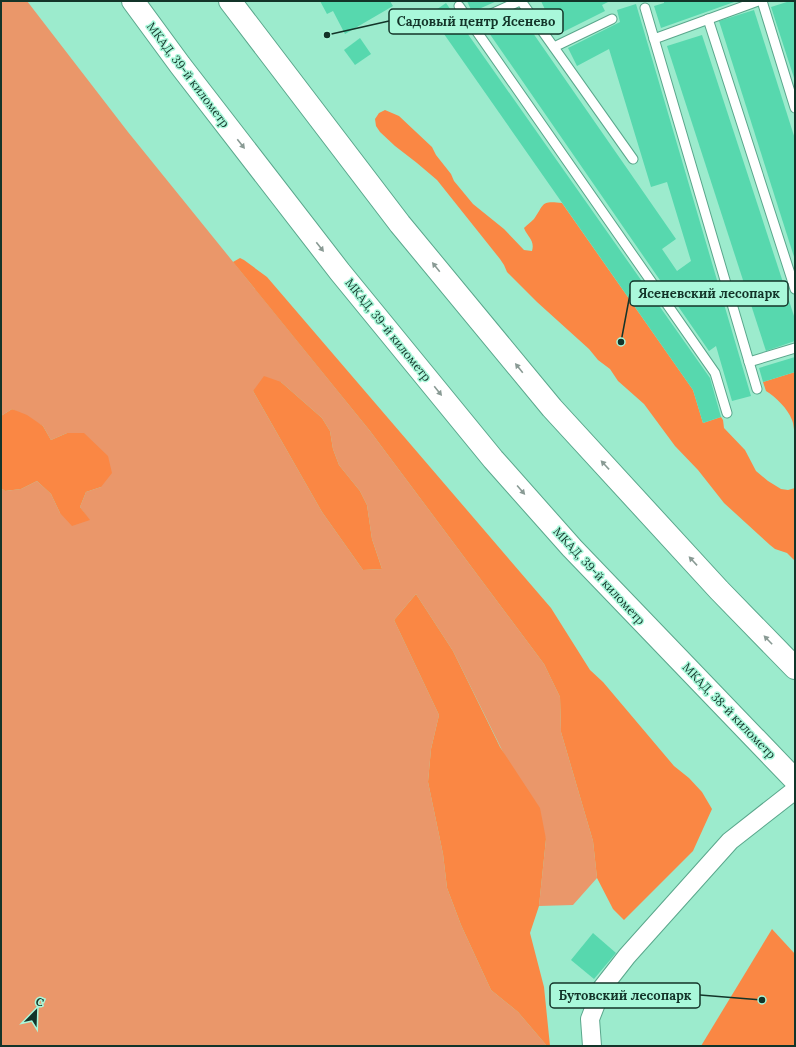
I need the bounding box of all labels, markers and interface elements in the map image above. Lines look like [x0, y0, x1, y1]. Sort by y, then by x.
callout: Садовый центр Ясенево [389, 9, 563, 34]
text: Садовый центр Ясенево [397, 13, 555, 30]
street label: МКАД, 39-й километр [144, 19, 233, 130]
one-way arrow [237, 138, 245, 149]
one-way arrow [316, 241, 325, 252]
one-way arrow [432, 262, 441, 273]
street label: МКАД, 39-й километр [342, 275, 434, 384]
callout: Ясеневский лесопарк [630, 281, 788, 306]
text: Ясеневский лесопарк [638, 285, 780, 302]
one-way arrow [514, 362, 523, 373]
one-way arrow [433, 385, 442, 396]
one-way arrow [600, 460, 609, 471]
one-way arrow [517, 485, 526, 496]
street label: МКАД, 39-й километр [550, 524, 648, 628]
one-way arrow [688, 556, 697, 566]
one-way arrow [763, 635, 773, 645]
street label: МКАД, 38-й километр [680, 659, 779, 762]
callout: Бутовский лесопарк [550, 983, 700, 1008]
text: Бутовский лесопарк [558, 987, 692, 1004]
north arrow [16, 991, 56, 1031]
text: С [34, 994, 47, 1010]

